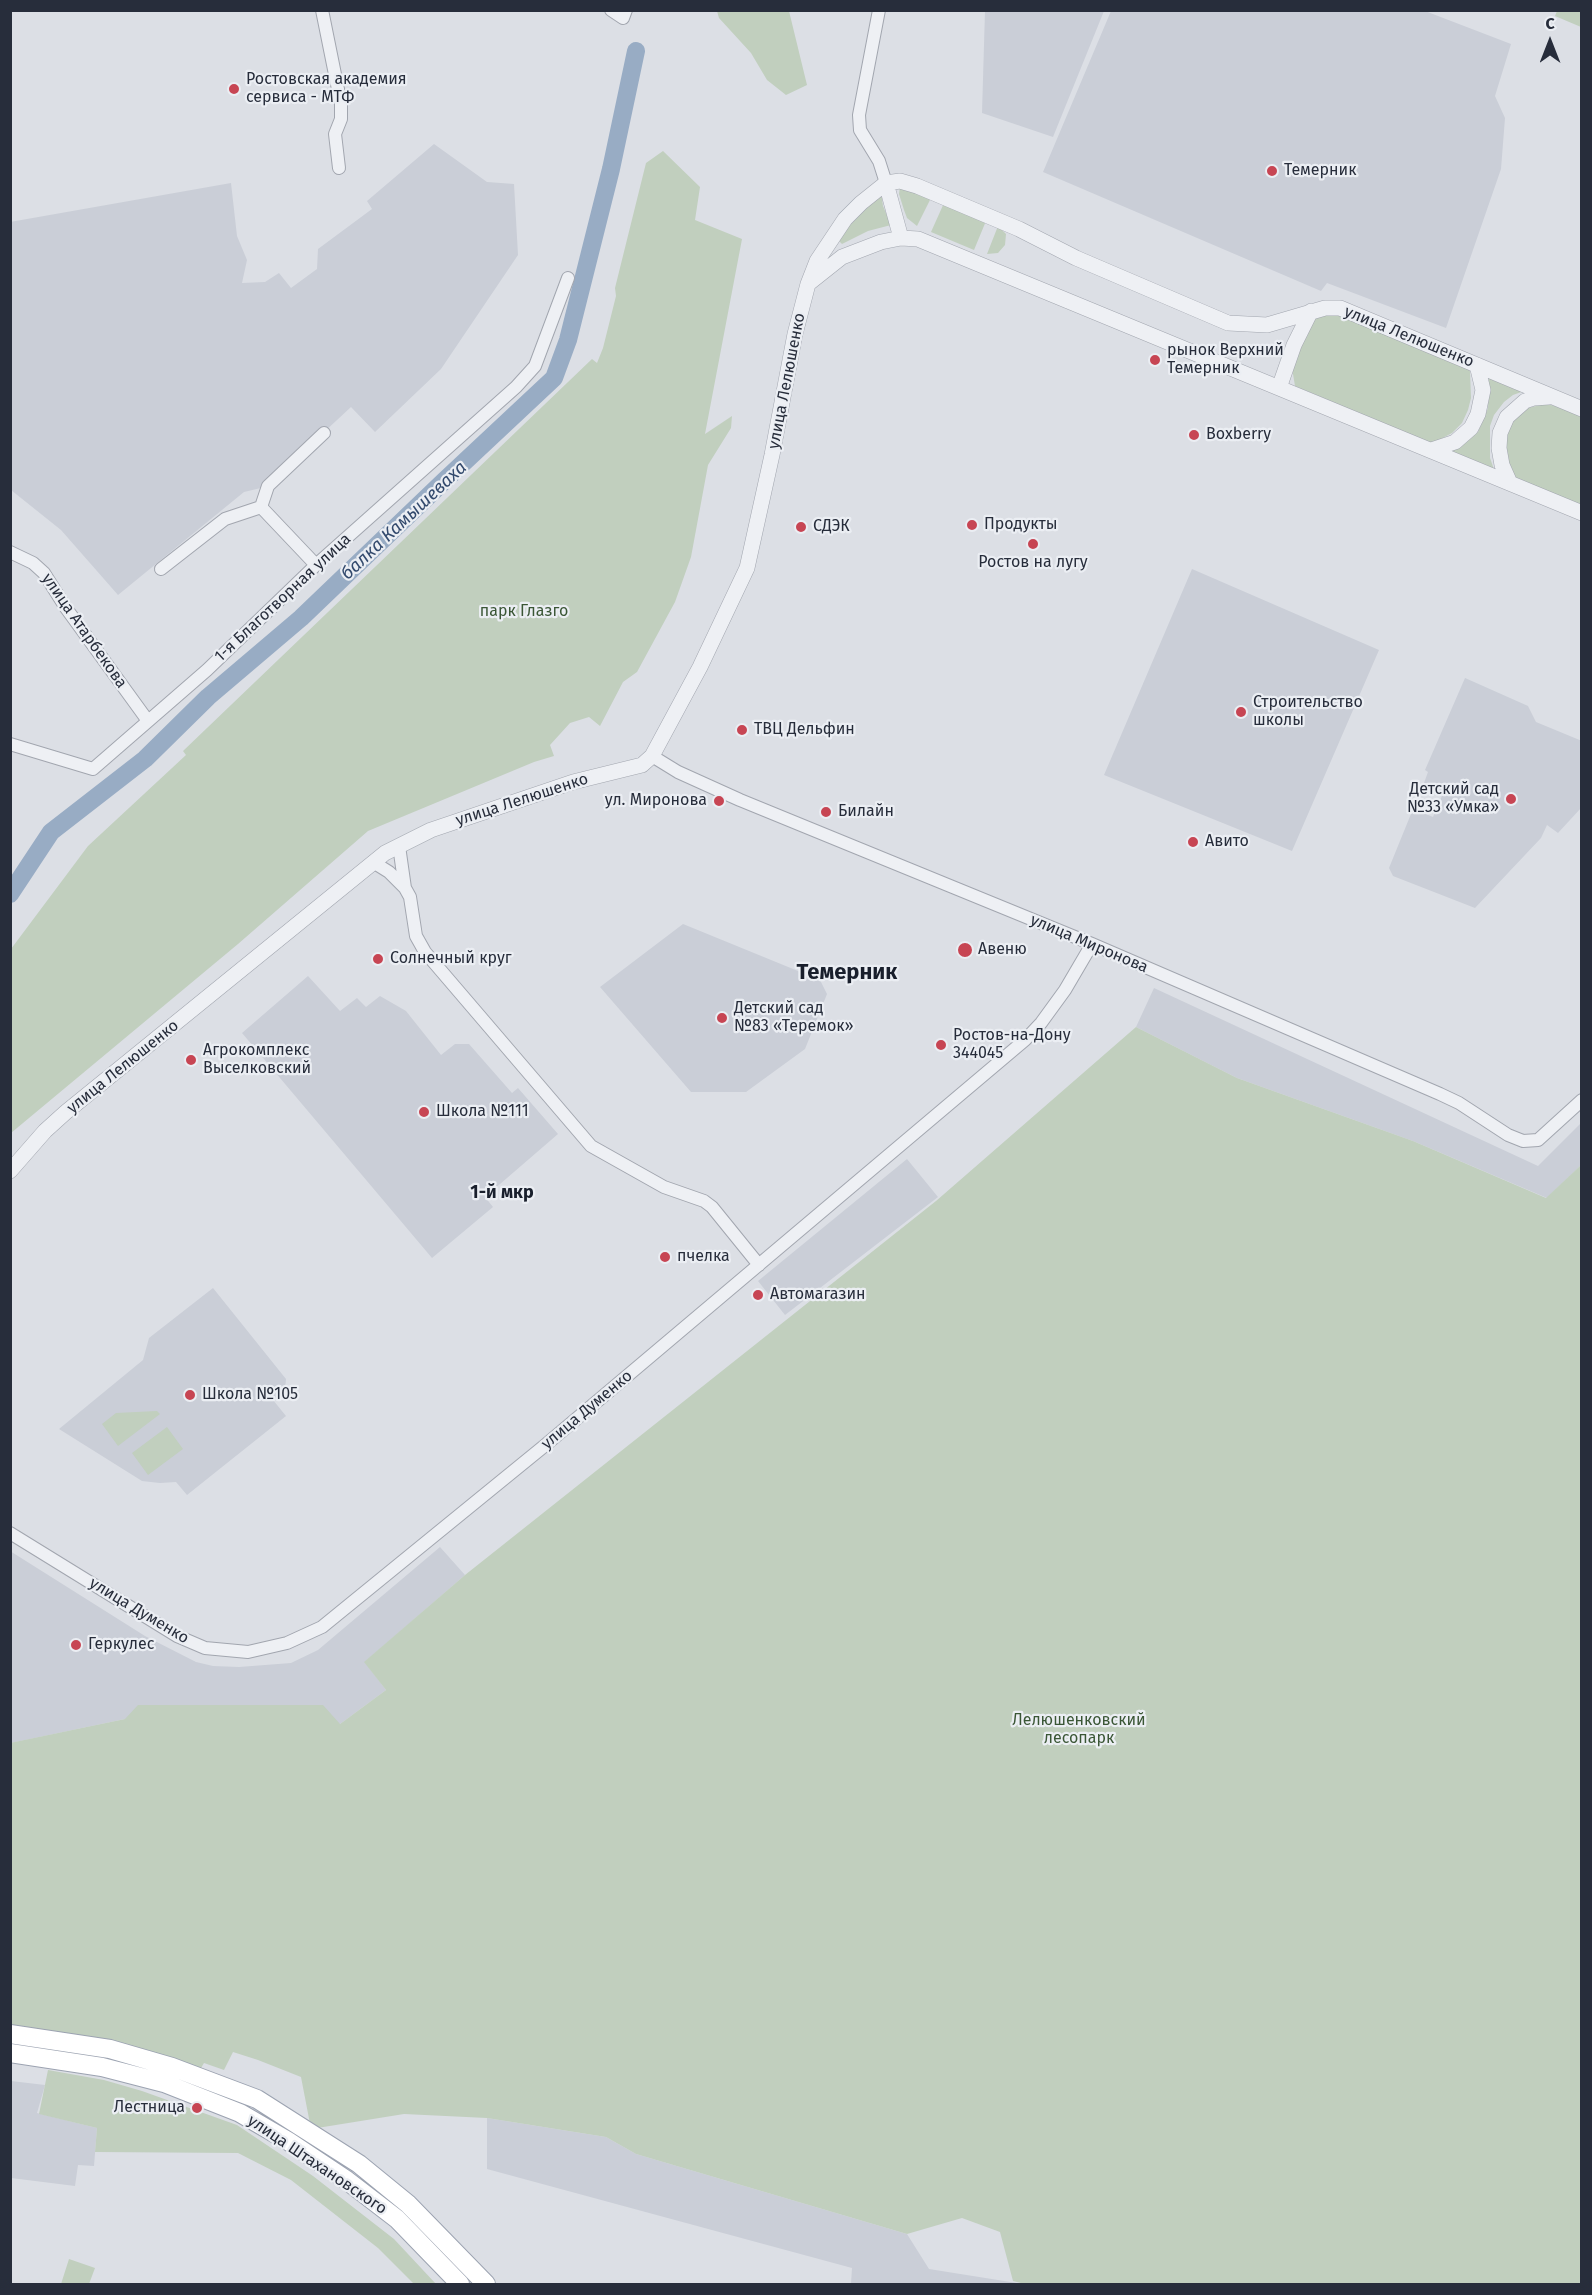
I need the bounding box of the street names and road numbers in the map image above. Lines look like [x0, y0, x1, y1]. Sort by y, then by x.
street label: улица Лелюшенко [1341, 302, 1477, 372]
street label: улица Лелюшенко [764, 311, 810, 451]
street label: 1-я Благотворная улица [211, 530, 355, 666]
street label: улица Атарбекова [37, 570, 131, 692]
street label: улица Лелюшенко [453, 770, 591, 830]
street label: улица Миронова [1027, 911, 1151, 977]
street label: улица Лелюшенко [63, 1016, 183, 1118]
street label: улица Думенко [538, 1366, 636, 1454]
street label: улица Думенко [86, 1574, 192, 1648]
street label: улица Штахановского [244, 2111, 390, 2219]

